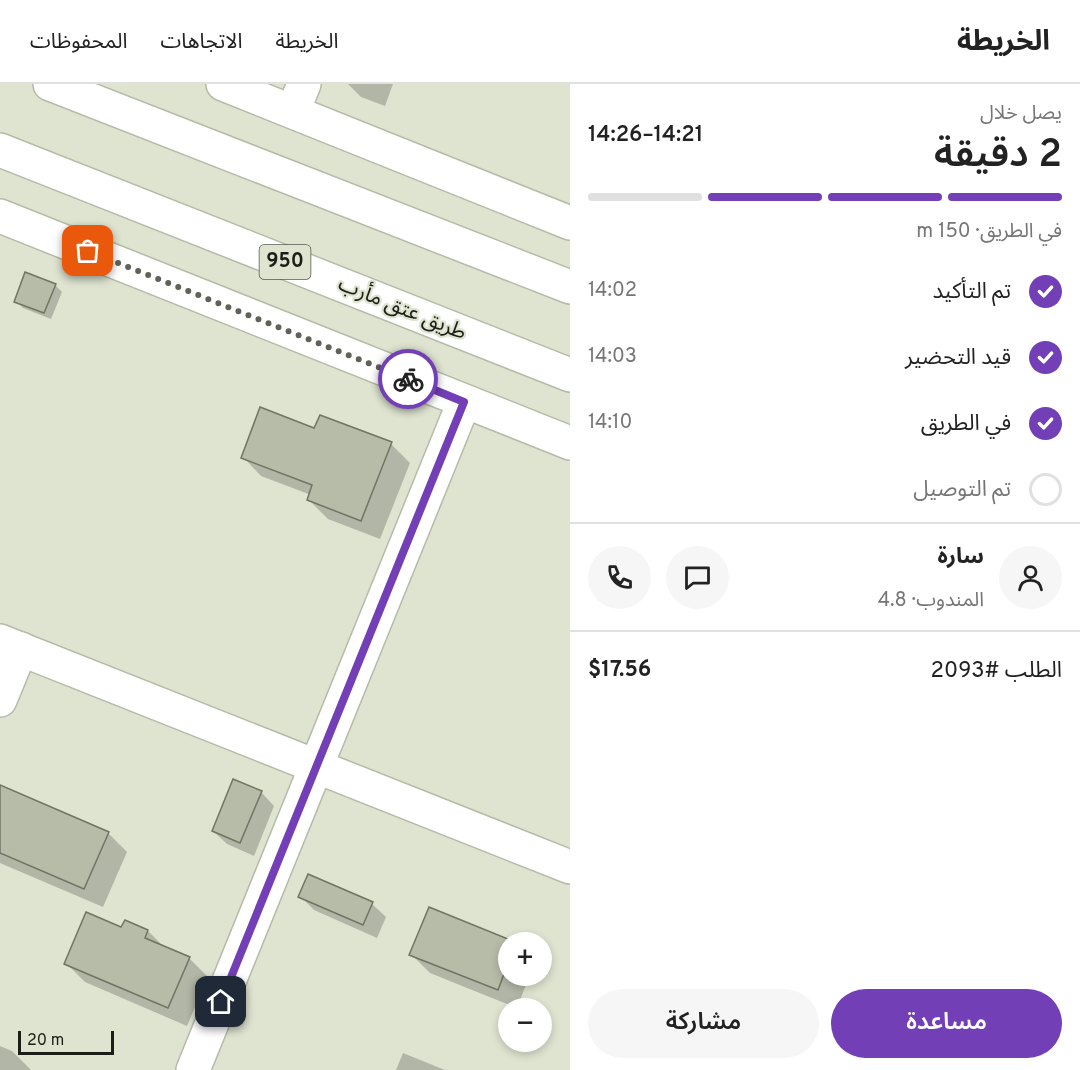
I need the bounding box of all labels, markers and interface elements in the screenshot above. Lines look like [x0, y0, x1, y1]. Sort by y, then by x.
text: الخريطة [957, 25, 1050, 61]
text: المحفوظات [30, 29, 127, 56]
text: الاتجاهات [160, 29, 242, 56]
text: الخريطة [275, 29, 338, 56]
text: يصل خلال [980, 101, 1062, 127]
text: 14:21–14:26 [588, 122, 703, 149]
text: 2 دقيقة [934, 132, 1062, 181]
text: في الطريق · 150 m [916, 219, 1062, 245]
pin [62, 225, 113, 276]
icon: bag [71, 234, 104, 267]
road number: 950 [260, 245, 310, 279]
street label: طريق عتق مأرب [334, 270, 470, 347]
icon: check [1029, 275, 1062, 308]
text: 14:02 [588, 278, 637, 304]
text: تم التأكيد [932, 279, 1011, 306]
icon: check [1029, 341, 1062, 374]
text: 14:03 [588, 344, 637, 370]
text: قيد التحضير [905, 345, 1011, 372]
courier [378, 349, 438, 409]
icon: bike [392, 363, 425, 396]
icon: check [1029, 407, 1062, 440]
text: 14:10 [588, 410, 632, 436]
text: في الطريق [921, 411, 1011, 438]
text: تم التوصيل [913, 477, 1011, 504]
text: سارة [938, 544, 984, 571]
button: phone [588, 546, 651, 609]
button: chat [666, 546, 729, 609]
button: person [999, 546, 1062, 609]
text: المندوب · 4.8 [878, 588, 984, 614]
text: $17.56 [588, 657, 651, 684]
text: الطلب #2093 [931, 658, 1062, 685]
map controls [498, 932, 552, 1052]
button: + [498, 932, 552, 986]
pin [195, 976, 246, 1027]
icon: home [204, 985, 237, 1018]
button: مشاركة [588, 989, 819, 1058]
button: مساعدة [831, 989, 1062, 1058]
button: − [498, 998, 552, 1052]
scale bar [18, 1028, 114, 1056]
text: 20 m [27, 1031, 64, 1051]

